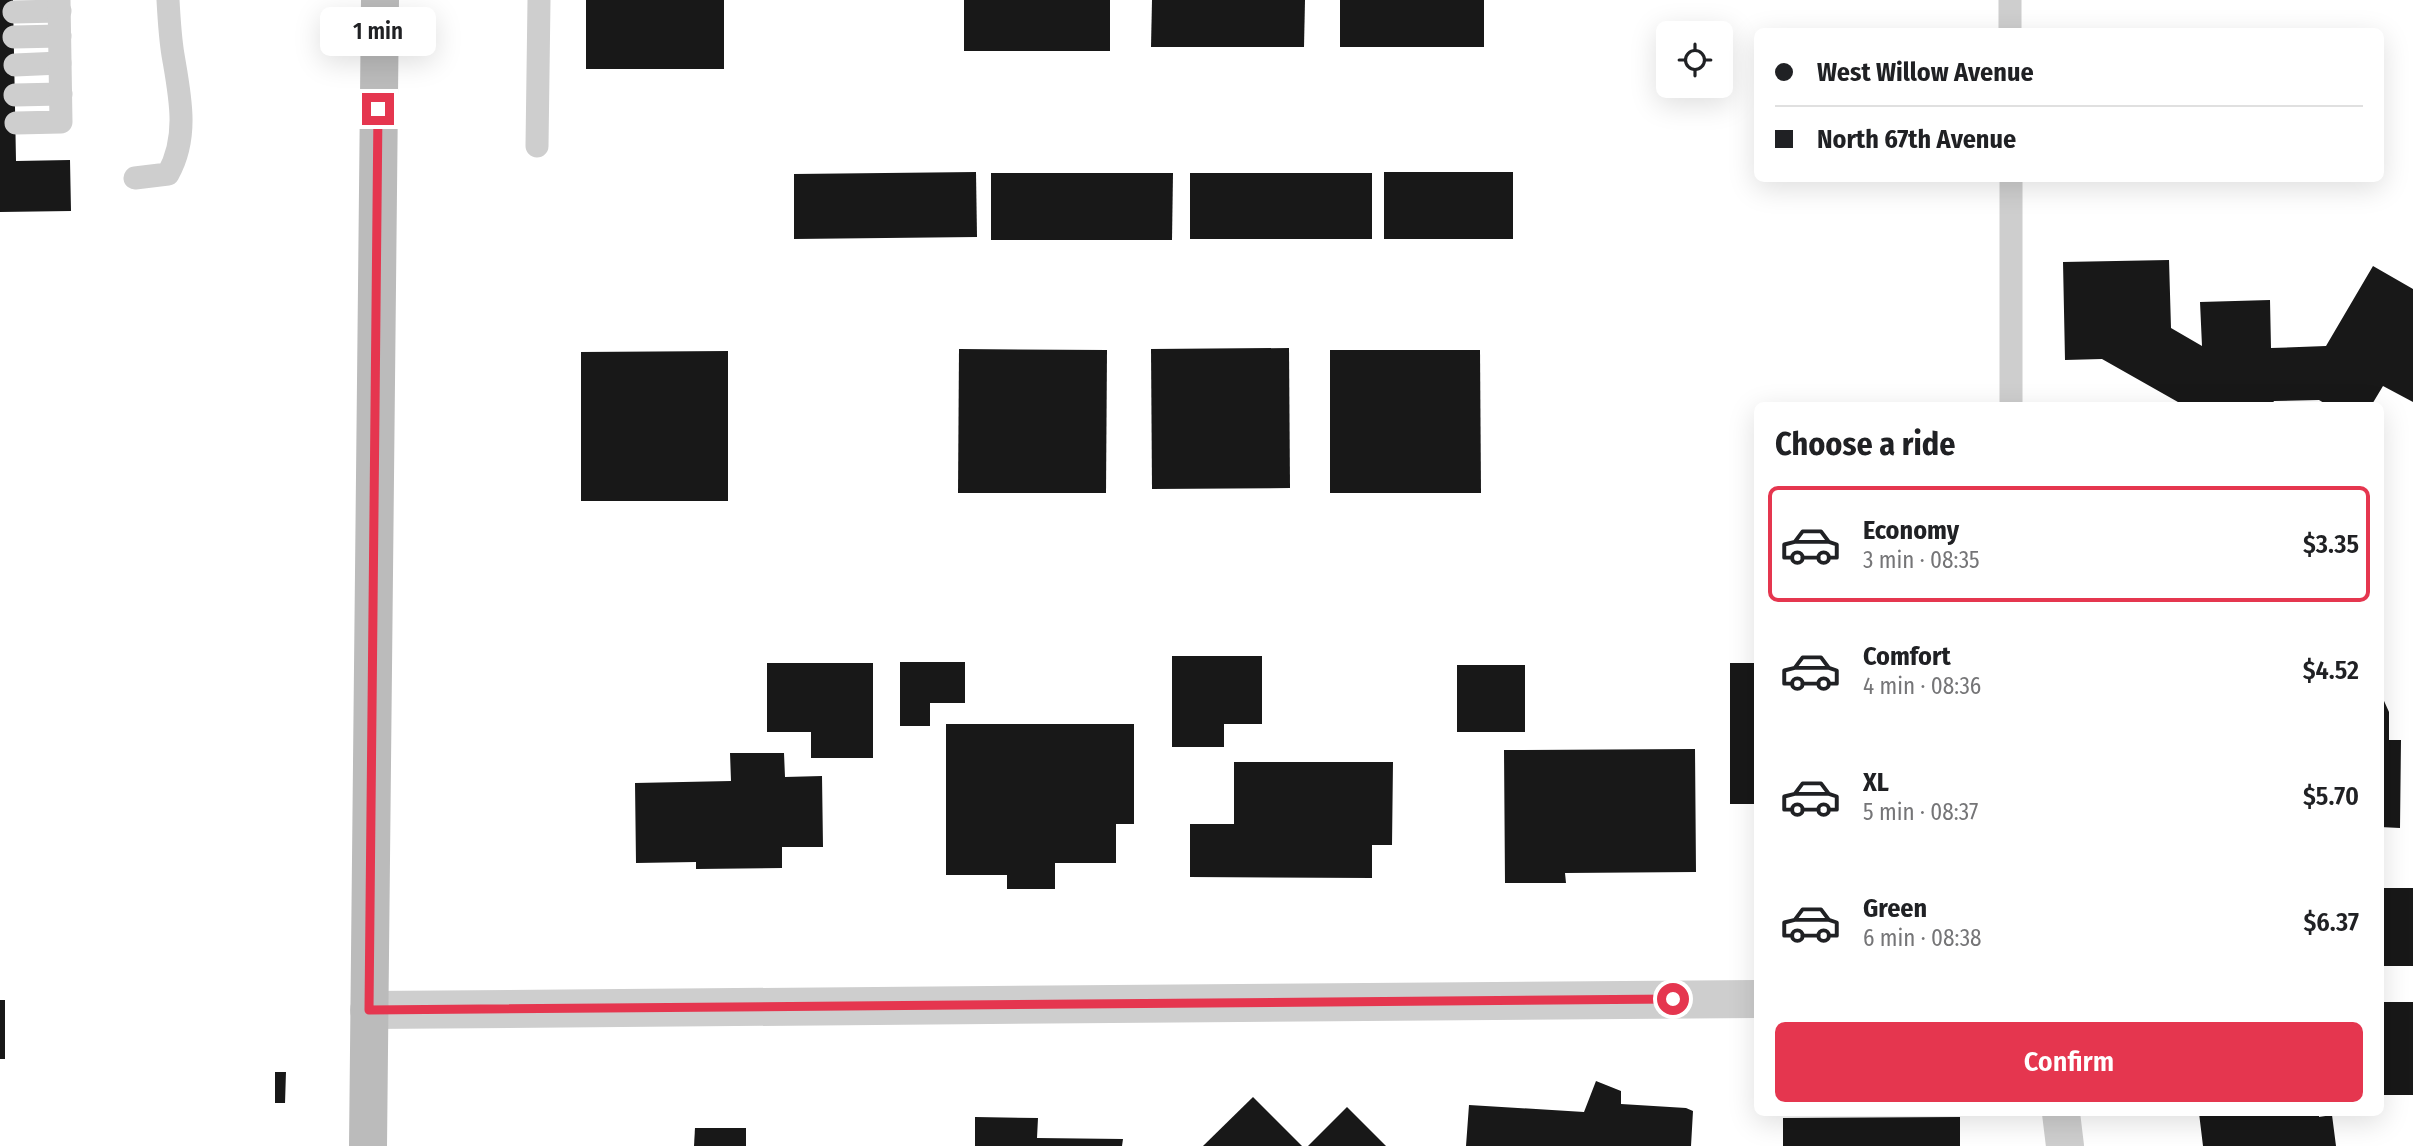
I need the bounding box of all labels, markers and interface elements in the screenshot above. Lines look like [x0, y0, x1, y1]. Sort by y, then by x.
callout: 1 min [320, 7, 436, 56]
text: 1 min [353, 17, 403, 45]
map controls [1656, 21, 1733, 98]
button: locate [1656, 21, 1733, 98]
text: West Willow Avenue [1817, 57, 2034, 88]
route end [362, 93, 394, 125]
text: North 67th Avenue [1817, 124, 2016, 155]
text: Choose a ride [1775, 425, 1956, 463]
icon: car [1779, 513, 1842, 576]
text: Economy [1863, 515, 1959, 546]
text: $3.35 [2303, 529, 2359, 560]
text: 3 min · 08:35 [1863, 546, 1980, 574]
icon: car [1779, 639, 1842, 702]
text: Comfort [1863, 641, 1951, 672]
text: $4.52 [2303, 655, 2359, 686]
text: 4 min · 08:36 [1863, 672, 1981, 700]
icon: car [1779, 765, 1842, 828]
text: XL [1863, 767, 1889, 798]
text: $5.70 [2303, 781, 2359, 812]
text: 5 min · 08:37 [1863, 798, 1978, 826]
icon: car [1779, 891, 1842, 954]
text: Green [1863, 893, 1927, 924]
text: $6.37 [2304, 907, 2359, 938]
text: 6 min · 08:38 [1863, 924, 1982, 952]
route start [1657, 983, 1689, 1015]
button: Confirm [1775, 1022, 2363, 1102]

